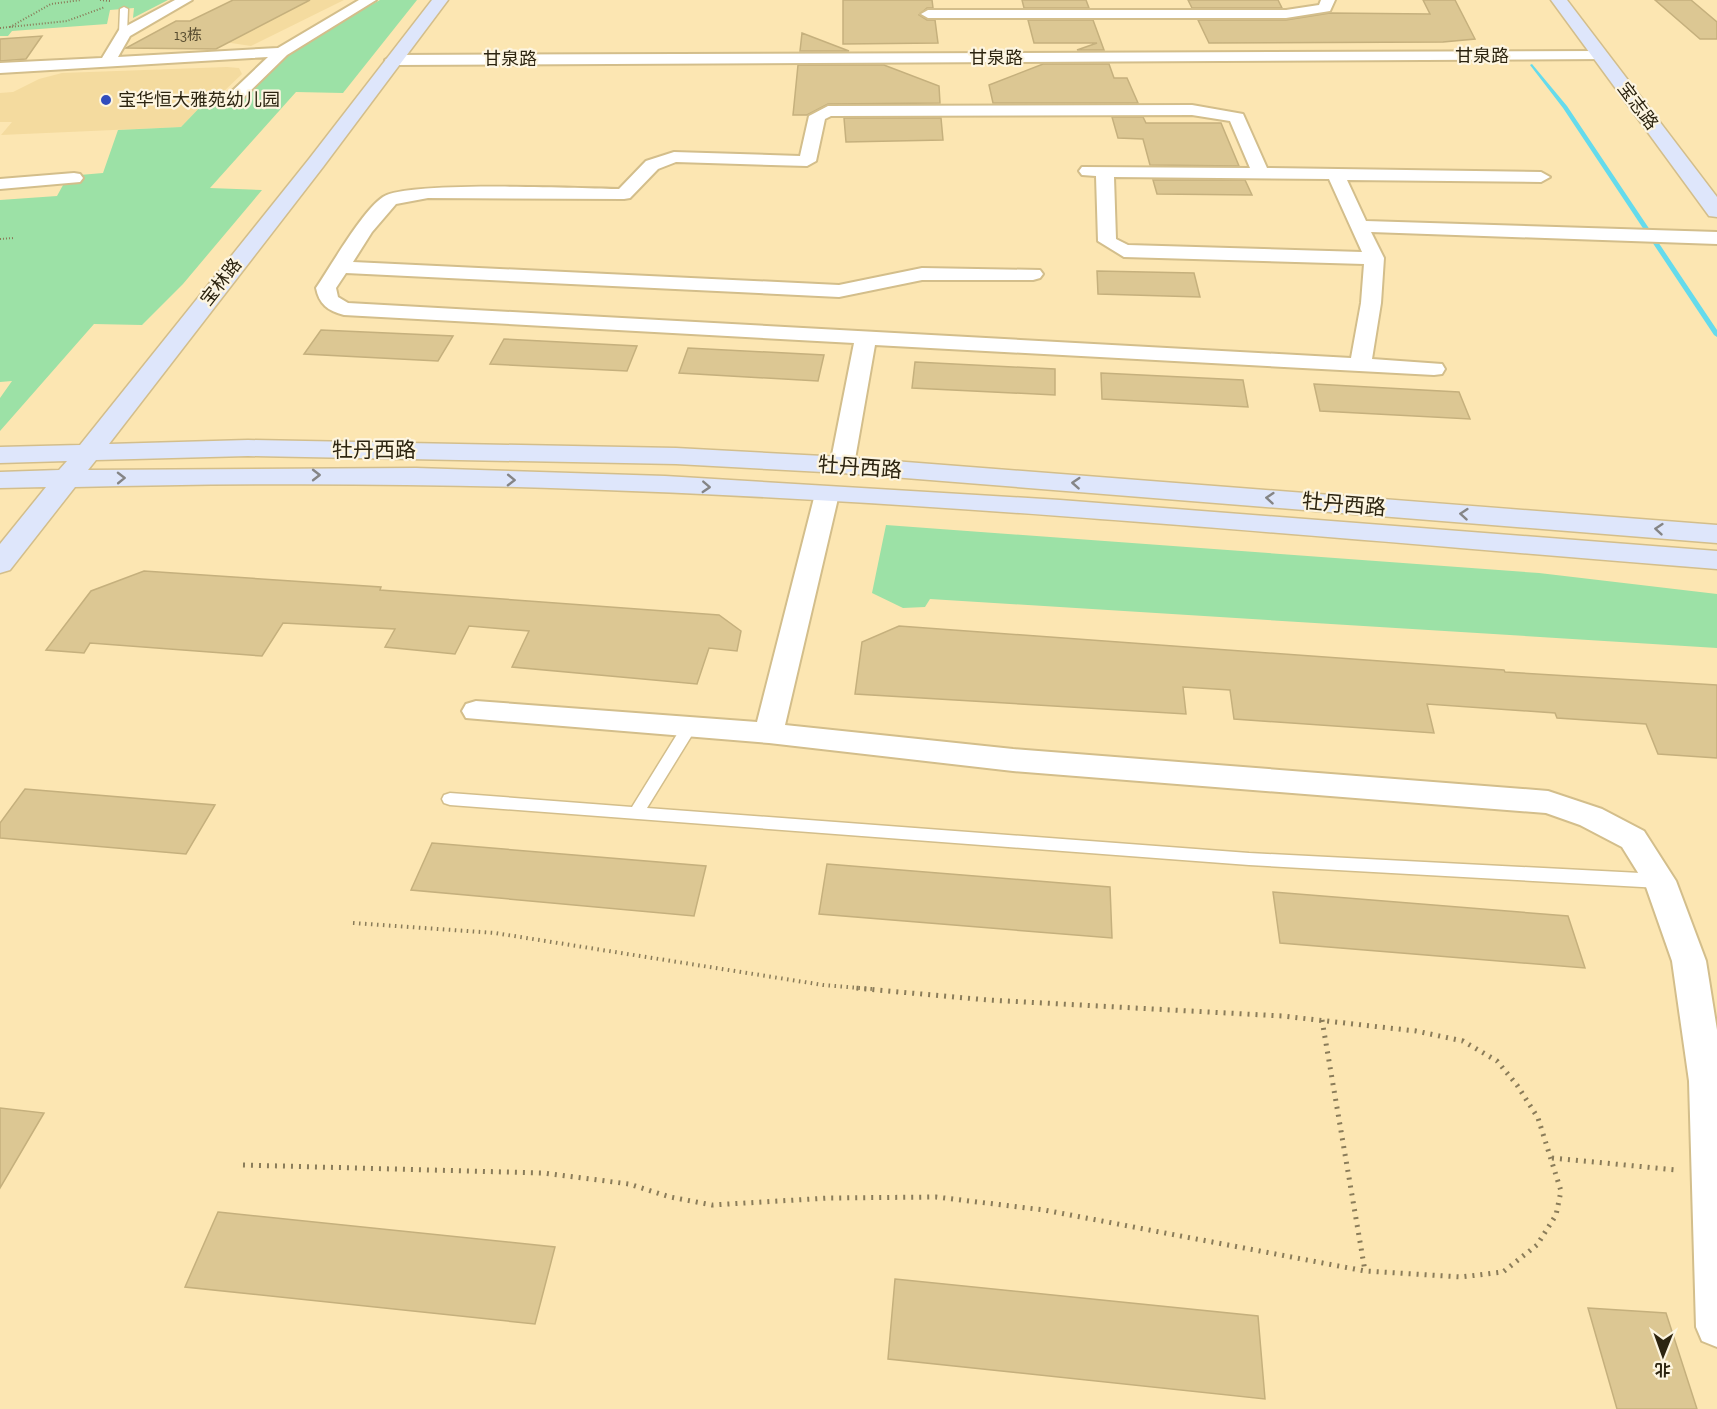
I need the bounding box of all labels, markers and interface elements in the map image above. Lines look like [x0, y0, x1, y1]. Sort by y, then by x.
house number: 13栋 [174, 26, 202, 44]
street label: 甘泉路 [1455, 45, 1509, 67]
street label: 甘泉路 [969, 47, 1023, 69]
street label: 甘泉路 [483, 48, 537, 70]
street label: 宝志路 [1613, 78, 1663, 134]
place label: 宝华恒大雅苑幼儿园 [118, 89, 280, 111]
marker: 宝华恒大雅苑幼儿园 [99, 93, 113, 107]
street label: 宝林路 [196, 254, 246, 310]
street label: 牡丹西路 [332, 437, 416, 462]
street label: 牡丹西路 [817, 452, 903, 482]
one-way arrow [312, 469, 321, 481]
one-way arrow [117, 472, 126, 484]
one-way arrow [507, 474, 516, 487]
one-way arrow [1071, 477, 1080, 490]
one-way arrow [702, 480, 711, 493]
street label: 牡丹西路 [1301, 488, 1387, 520]
one-way arrow [1265, 492, 1274, 505]
one-way arrow [1460, 508, 1469, 521]
one-way arrow [1654, 523, 1663, 536]
north arrow [1633, 1325, 1693, 1385]
text: 北 [1655, 1360, 1671, 1379]

